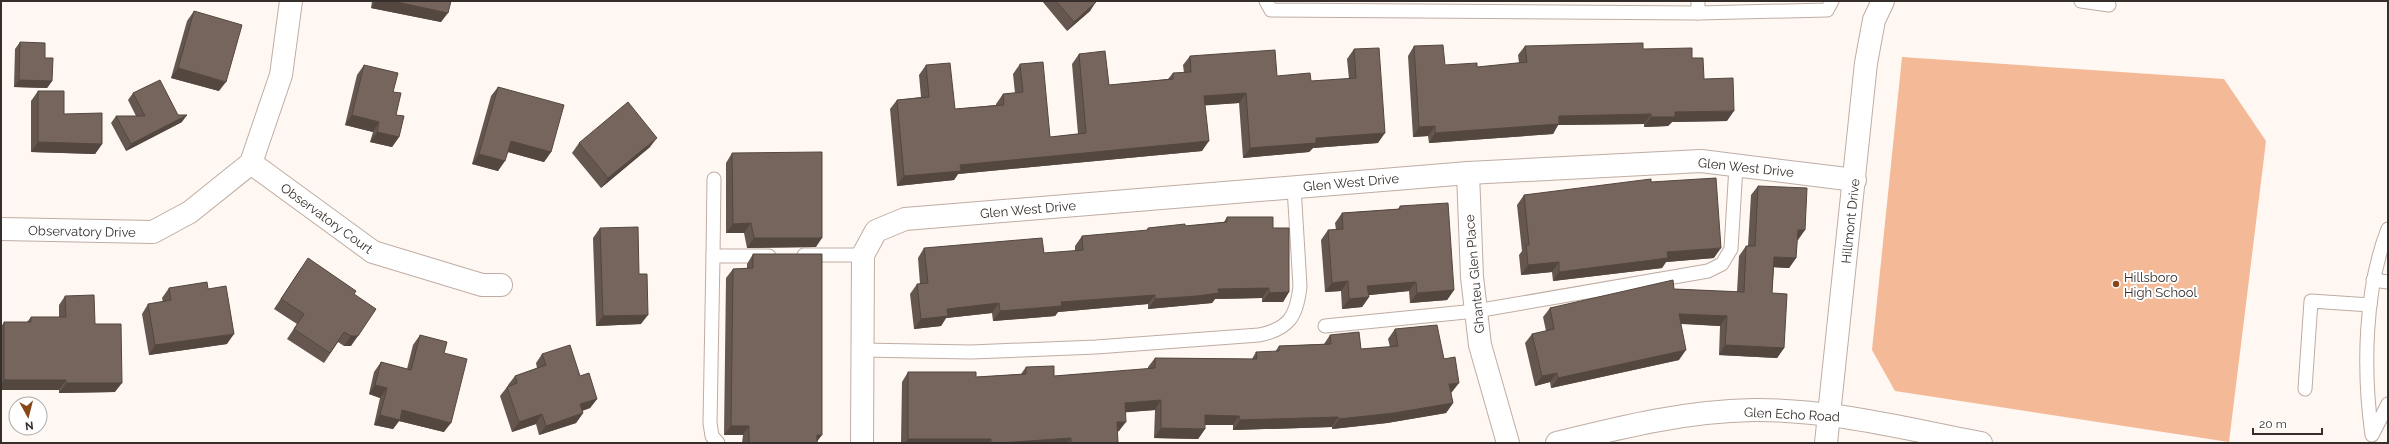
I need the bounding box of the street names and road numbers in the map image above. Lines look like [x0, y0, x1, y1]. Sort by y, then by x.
street label: Glen West Drive [1697, 155, 1795, 180]
street label: Glen West Drive [1302, 171, 1400, 194]
street label: Hillmont Drive [1839, 177, 1862, 264]
street label: Observatory Court [278, 180, 376, 257]
street label: Glen West Drive [979, 198, 1077, 221]
street label: Ghanteu Glen Place [1462, 214, 1487, 334]
street label: Observatory Drive [28, 223, 136, 240]
street label: Glen Echo Road [1744, 404, 1840, 425]

